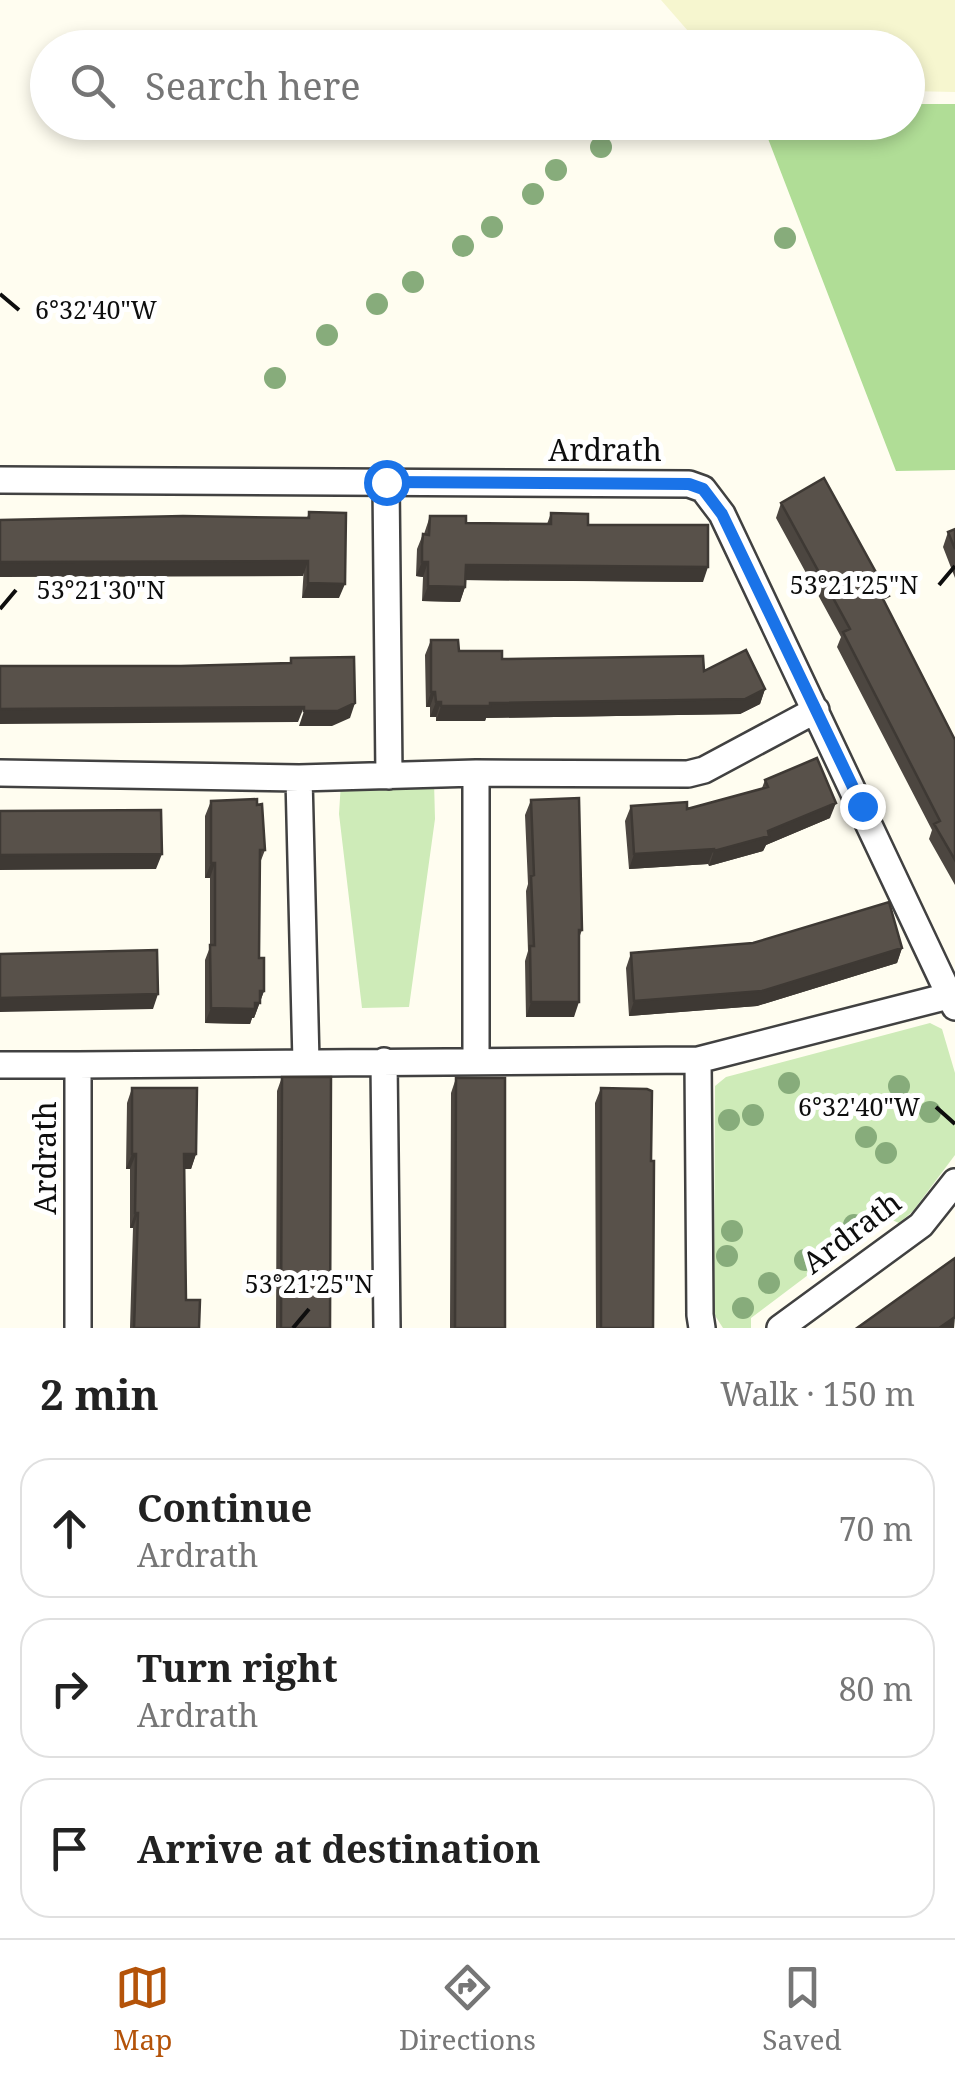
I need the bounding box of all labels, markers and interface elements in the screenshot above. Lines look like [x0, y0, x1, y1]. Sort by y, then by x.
search box [30, 30, 925, 140]
icon: search [65, 58, 120, 113]
text: Search here [145, 59, 361, 111]
text: 6°32'40"W [35, 292, 157, 326]
street label: Ardrath [548, 429, 662, 470]
route start [364, 460, 410, 506]
text: 53°21'25"N [790, 567, 918, 601]
text: 53°21'30"N [37, 572, 165, 606]
route end [840, 784, 886, 830]
text: 6°32'40"W [798, 1089, 920, 1123]
street label: Ardrath [24, 1101, 65, 1215]
street label: Ardrath [793, 1181, 909, 1282]
text: 53°21'25"N [245, 1266, 373, 1300]
text: 2 min [40, 1365, 159, 1422]
text: Walk · 150 m [720, 1372, 915, 1415]
text: Continue [137, 1481, 312, 1533]
icon: ahead [42, 1501, 97, 1556]
text: 70 m [839, 1507, 913, 1550]
text: Ardrath [137, 1533, 258, 1576]
text: Turn right [137, 1641, 338, 1693]
icon: right [42, 1661, 97, 1716]
text: 80 m [839, 1667, 913, 1710]
text: Ardrath [137, 1693, 258, 1736]
icon: arrive [42, 1821, 97, 1876]
text: Arrive at destination [137, 1822, 541, 1874]
tab: Map [113, 1960, 172, 2058]
tab: Directions [399, 1960, 536, 2058]
tab: Saved [762, 1960, 842, 2058]

